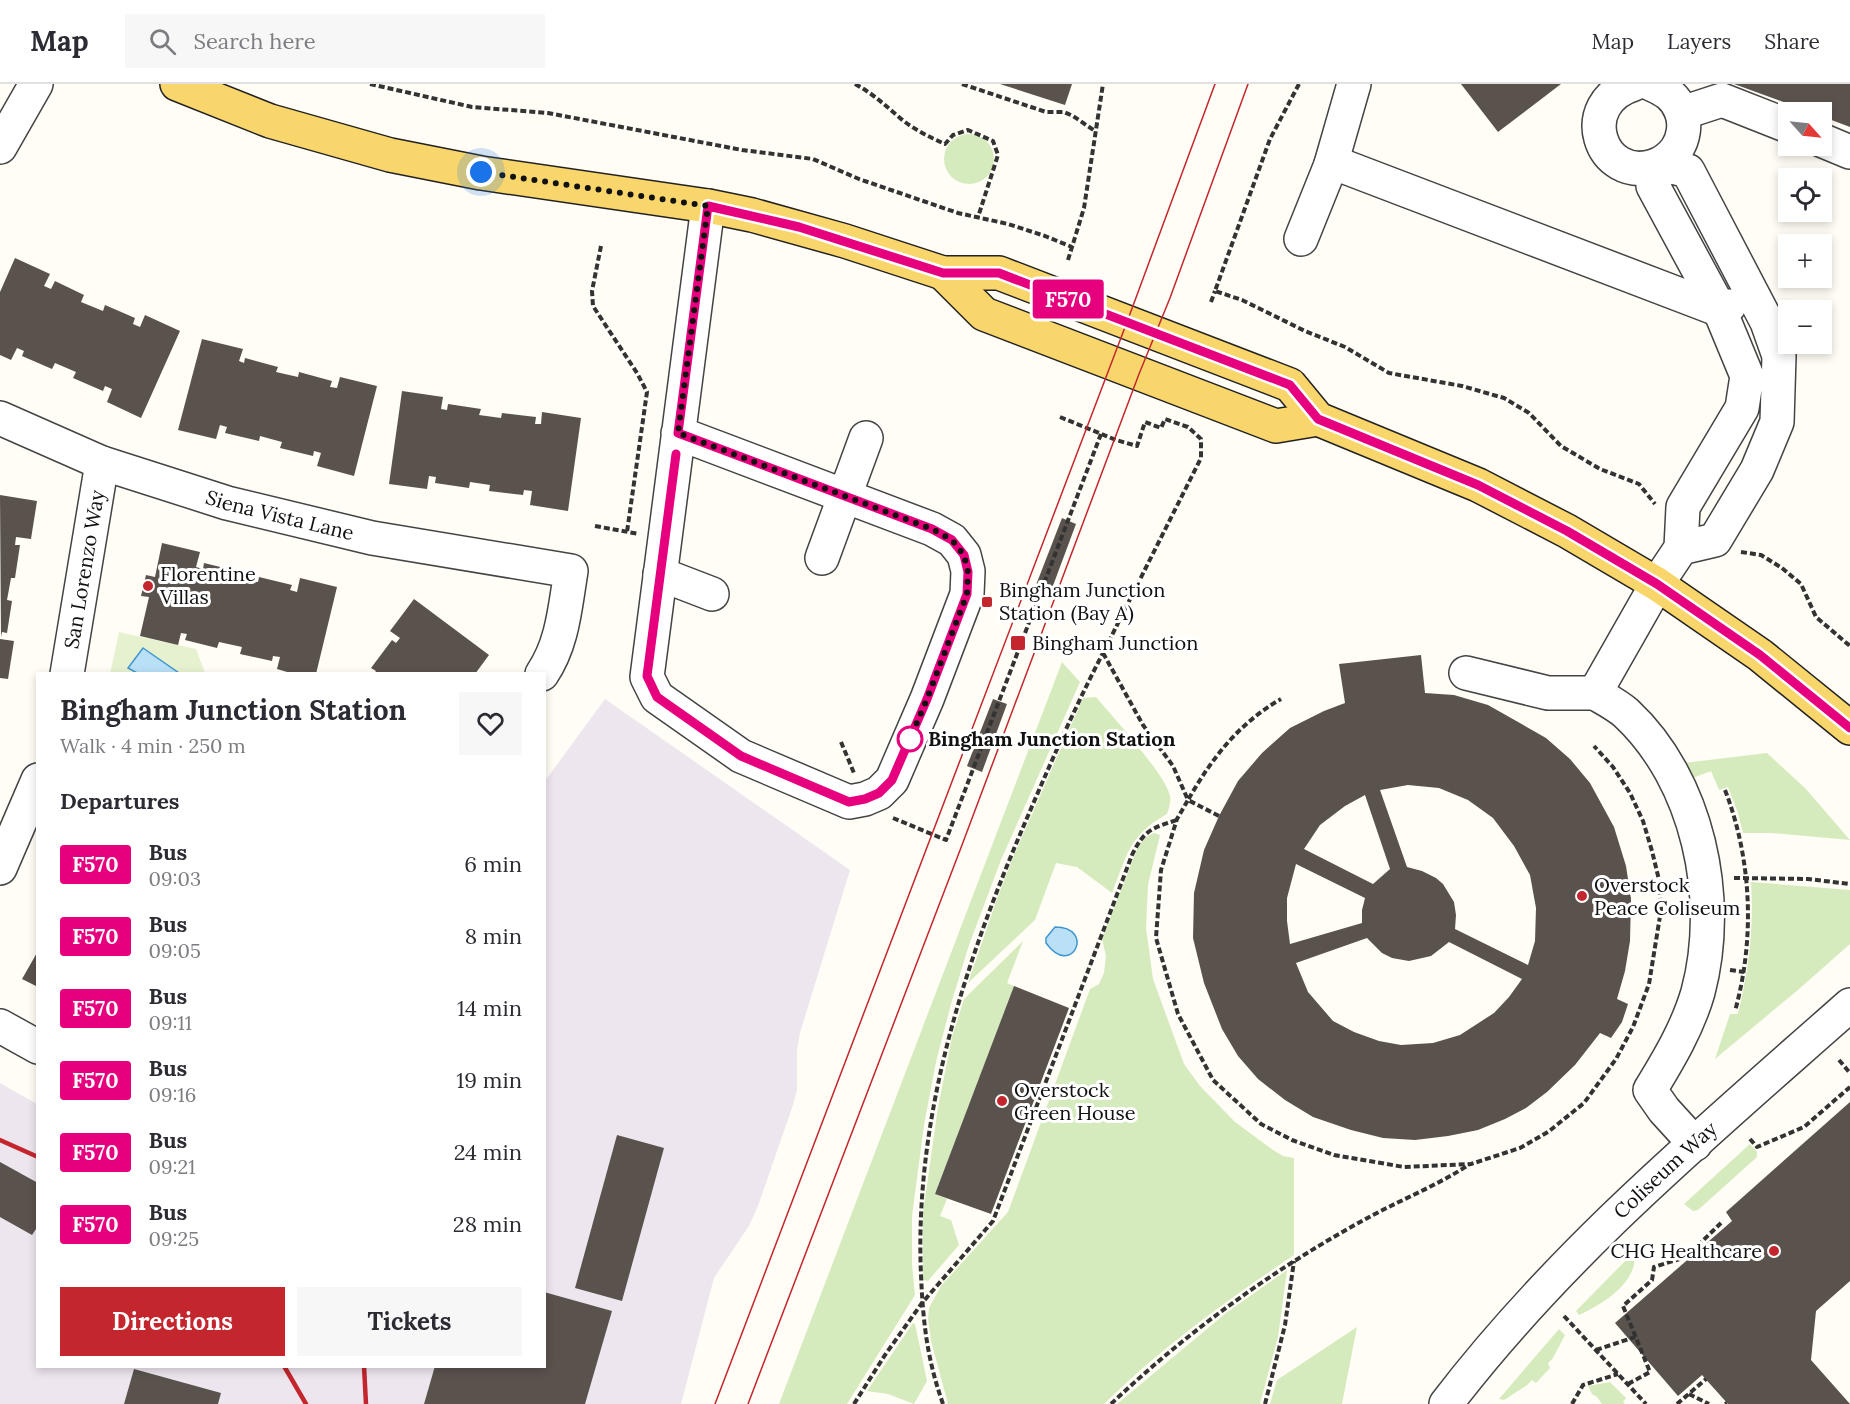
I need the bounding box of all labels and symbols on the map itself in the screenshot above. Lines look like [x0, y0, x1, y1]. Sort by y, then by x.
north arrow [1778, 102, 1832, 156]
your location [466, 157, 496, 187]
line badge: F570 [1026, 280, 1110, 318]
street label: Siena Vista Lane [203, 484, 357, 545]
street label: San Lorenzo Way [58, 488, 109, 651]
place label: Florentine Villas [159, 561, 256, 609]
place label: Bingham Junction Station (Bay A) [999, 577, 1165, 626]
marker: Florentine Villas [141, 579, 155, 593]
marker: Bingham Junction Station (Bay A) [980, 595, 994, 609]
place label: Bingham Junction [1032, 630, 1198, 655]
marker: Bingham Junction [1009, 634, 1027, 652]
marker: Bingham Junction Station [897, 726, 923, 752]
place label: Bingham Junction Station [928, 726, 1176, 751]
place label: Overstock Peace Coliseum [1594, 872, 1740, 920]
marker: Overstock Peace Coliseum [1575, 889, 1589, 903]
place label: Overstock Green House [1014, 1077, 1136, 1125]
marker: Overstock Green House [995, 1094, 1009, 1108]
street label: Coliseum Way [1608, 1115, 1722, 1224]
place label: CHG Healthcare [1610, 1238, 1762, 1263]
marker: CHG Healthcare [1767, 1244, 1781, 1258]

